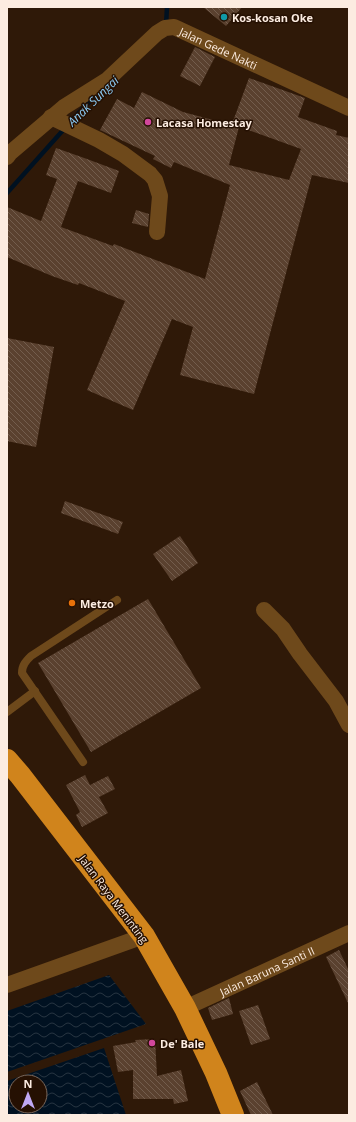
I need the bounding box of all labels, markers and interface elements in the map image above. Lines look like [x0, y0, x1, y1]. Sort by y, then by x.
place label: Kos-kosan Oke [232, 10, 314, 25]
marker: Kos-kosan Oke [219, 12, 229, 22]
street label: Jalan Gede Nakti [176, 23, 260, 72]
water label: Anak Sungai [63, 72, 123, 130]
place label: Lacasa Homestay [156, 115, 253, 130]
marker: Lacasa Homestay [143, 117, 153, 127]
place label: Metzo [80, 596, 114, 611]
marker: Metzo [67, 598, 77, 608]
street label: Jalan Raya Meninting [75, 851, 152, 946]
street label: Jalan Baruna Santi II [216, 942, 317, 999]
place label: De' Bale [160, 1036, 205, 1051]
marker: De' Bale [147, 1038, 157, 1048]
north arrow [8, 1074, 48, 1114]
text: N [24, 1076, 32, 1091]

